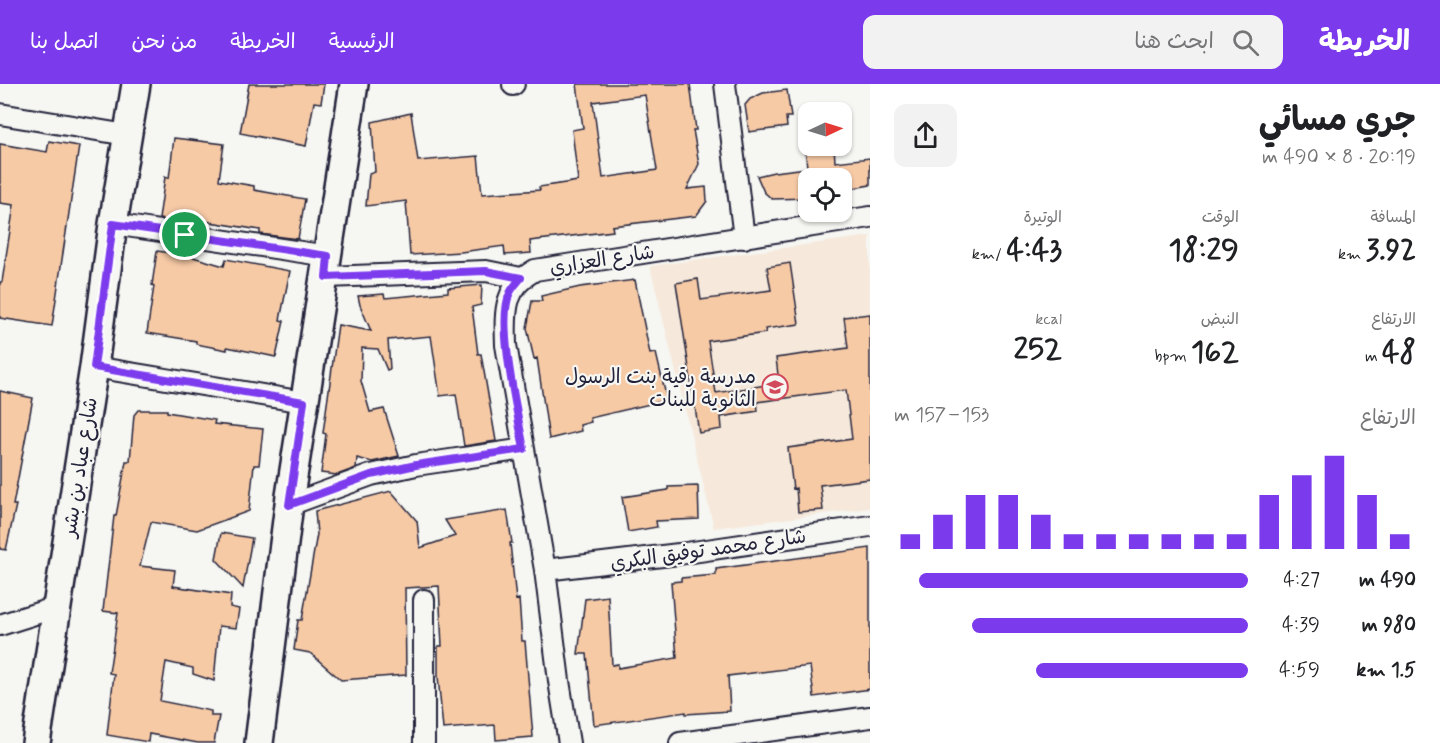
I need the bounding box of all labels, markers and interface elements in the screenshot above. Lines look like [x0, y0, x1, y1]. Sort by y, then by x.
search box [863, 15, 1283, 69]
text: الخريطة [1319, 24, 1410, 61]
icon: search [1229, 26, 1262, 59]
text: اتصل بنا [30, 28, 98, 56]
text: من نحن [131, 28, 197, 56]
text: الخريطة [230, 28, 296, 56]
text: الرئيسية [329, 28, 395, 56]
text: ابحث هنا [1134, 28, 1214, 56]
text: جري مسائي [1259, 99, 1416, 143]
north arrow [798, 102, 852, 156]
map controls [798, 102, 852, 222]
button: share [894, 104, 957, 167]
text: 20:19 · 8 × 490 m [1262, 144, 1416, 171]
button: locate [798, 168, 852, 222]
text: الوتيرة [1023, 207, 1062, 228]
text: الوقت [1202, 207, 1239, 228]
text: المسافة [1370, 207, 1416, 228]
pin [159, 209, 210, 260]
icon: arrive [168, 218, 201, 251]
text: 4:43 [1006, 231, 1062, 270]
text: 18:29 [1169, 231, 1239, 270]
text: 3.92 [1366, 231, 1416, 270]
street label: شارع العزاري [548, 239, 657, 282]
text: /km [972, 244, 1006, 265]
text: km [1338, 244, 1366, 265]
text: kcal [1035, 309, 1062, 330]
text: النبض [1201, 309, 1239, 330]
text: الارتفاع [1371, 309, 1416, 330]
text: 252 [1013, 330, 1062, 369]
text: 162 [1191, 333, 1239, 372]
text: 48 [1382, 333, 1416, 372]
text: bpm [1155, 346, 1191, 367]
text: m [1365, 346, 1382, 367]
place label: مدرسة رقية بنت الرسول الثانوية للبنات [565, 364, 756, 414]
school or university icon: مدرسة رقية بنت الرسول الثانوية للبنات [760, 372, 790, 402]
street label: شارع عباد بن بشر [56, 395, 105, 541]
text: 153–157 m [894, 402, 989, 429]
text: الارتفاع [1360, 405, 1416, 432]
street label: شارع محمد توفيق البكري [608, 523, 808, 578]
text: 4:27 [1283, 567, 1320, 594]
text: 490 m [1359, 567, 1416, 594]
text: 4:39 [1282, 612, 1320, 639]
text: 980 m [1362, 612, 1416, 639]
text: 4:59 [1279, 657, 1320, 684]
text: 1.5 km [1356, 657, 1416, 684]

